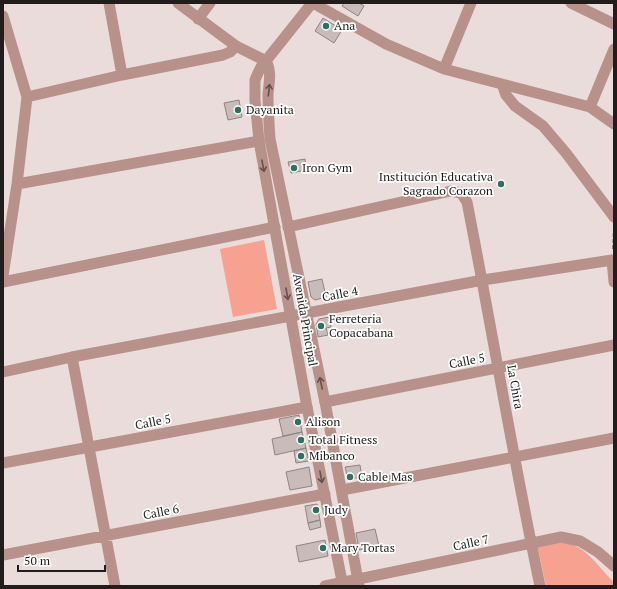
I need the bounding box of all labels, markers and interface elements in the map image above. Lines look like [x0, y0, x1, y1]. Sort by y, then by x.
place label: Ana [334, 18, 355, 33]
marker: Ana [321, 21, 331, 31]
one-way arrow [265, 84, 273, 97]
place label: Dayanita [246, 102, 294, 117]
marker: Dayanita [233, 105, 243, 115]
one-way arrow [260, 159, 268, 172]
place label: Iron Gym [302, 160, 353, 175]
marker: Iron Gym [289, 163, 299, 173]
place label: Institución Educativa Sagrado Corazon [379, 169, 493, 198]
marker: Institución Educativa Sagrado Corazon [496, 179, 506, 189]
street label: Avenida Principal [290, 272, 321, 368]
street label: Calle 4 [321, 283, 360, 304]
one-way arrow [283, 287, 291, 300]
place label: Ferreteria Copacabana [329, 311, 393, 340]
marker: Ferreteria Copacabana [316, 321, 326, 331]
street label: Calle 5 [448, 350, 486, 371]
street label: La Chira [504, 364, 527, 410]
one-way arrow [317, 376, 325, 389]
street label: Calle 5 [134, 411, 172, 432]
place label: Alison [306, 414, 340, 429]
marker: Alison [293, 417, 303, 427]
place label: Total Fitness [309, 432, 377, 447]
marker: Total Fitness [296, 435, 306, 445]
place label: Mibanco [309, 448, 355, 463]
marker: Mibanco [296, 451, 306, 461]
place label: Cable Mas [358, 469, 413, 484]
one-way arrow [317, 470, 325, 483]
marker: Cable Mas [345, 472, 355, 482]
street label: Calle 6 [142, 501, 181, 522]
place label: Judy [324, 502, 349, 517]
marker: Judy [311, 505, 321, 515]
street label: Calle 7 [452, 531, 490, 554]
place label: Mary Tortas [331, 540, 395, 555]
marker: Mary Tortas [318, 543, 328, 553]
scale bar [18, 547, 105, 573]
text: 50 m [24, 553, 51, 568]

